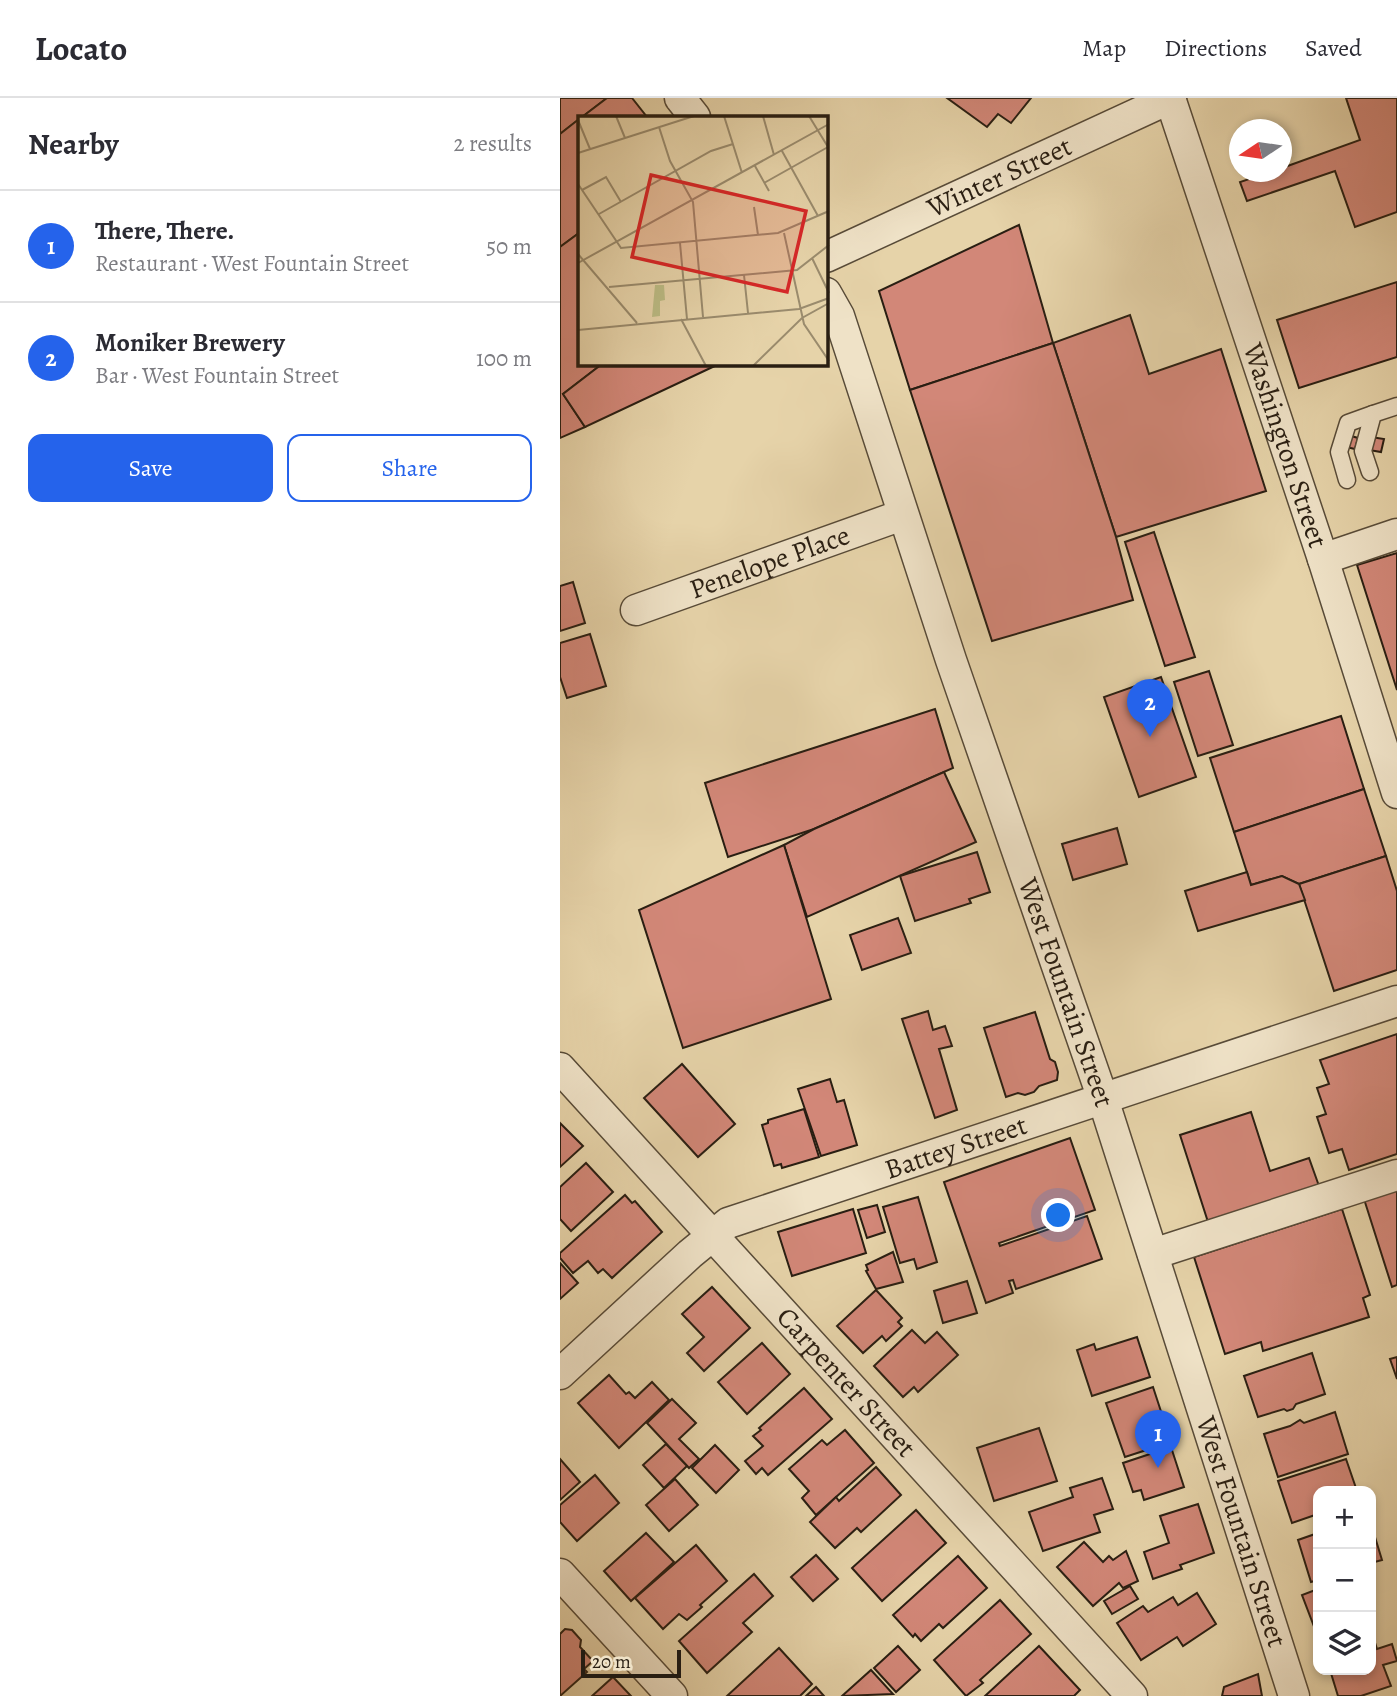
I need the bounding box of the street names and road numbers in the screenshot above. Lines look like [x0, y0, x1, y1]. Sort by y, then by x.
street label: Winter Street [920, 127, 1078, 227]
street label: Washington Street [1233, 337, 1337, 553]
street label: Penelope Place [684, 516, 855, 608]
street label: West Fountain Street [1009, 872, 1123, 1112]
street label: Battey Street [880, 1106, 1032, 1189]
street label: Carpenter Street [768, 1299, 925, 1466]
street label: West Fountain Street [1186, 1411, 1296, 1652]

